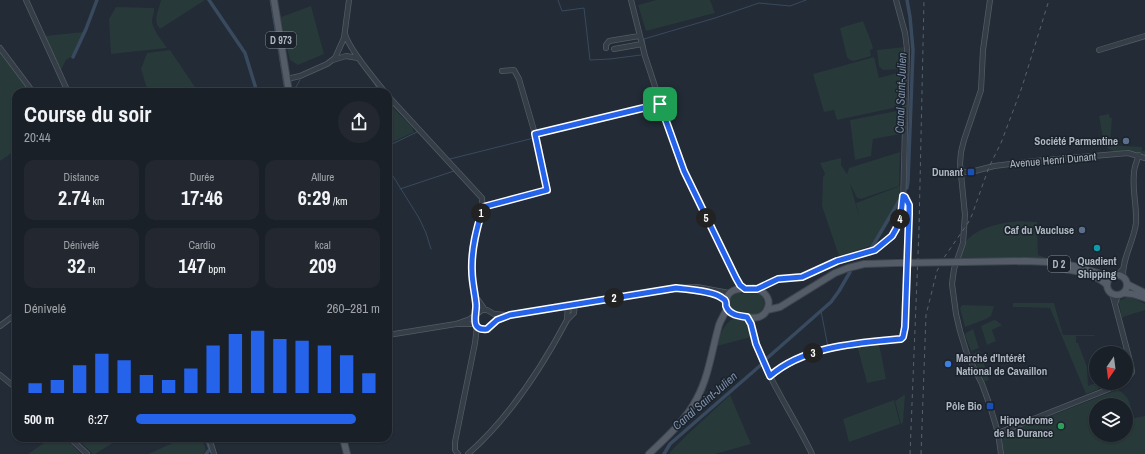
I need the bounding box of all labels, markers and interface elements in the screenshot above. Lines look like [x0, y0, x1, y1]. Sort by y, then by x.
road number: D 973 [266, 32, 296, 48]
water label: Canal Saint-Julien [892, 52, 910, 134]
pin [643, 87, 677, 121]
icon: arrive [649, 93, 671, 115]
text: Course du soir [24, 99, 151, 129]
button: share [338, 101, 380, 143]
text: 20:44 [24, 129, 51, 146]
place label: Société Parmentine [1034, 134, 1118, 148]
marker: Société Parmentine [1121, 136, 1131, 146]
street label: Avenue Henri Dunant [1008, 149, 1097, 171]
place label: Dunant [932, 165, 963, 179]
marker: Dunant [966, 167, 976, 177]
text: Distance [64, 170, 99, 184]
text: Durée [190, 170, 214, 184]
text: Allure [311, 170, 334, 184]
text: 2.74 [58, 184, 90, 211]
text: 17:46 [181, 184, 223, 211]
text: 6:29 [298, 184, 331, 211]
text: km [90, 194, 105, 208]
text: /km [331, 194, 348, 208]
pin: 1 [471, 203, 491, 223]
text: 1 [478, 206, 484, 220]
pin: 5 [696, 208, 716, 228]
pin: 4 [890, 209, 910, 229]
text: 5 [703, 211, 709, 225]
text: 4 [897, 212, 903, 226]
place label: Caf du Vaucluse [1004, 223, 1074, 237]
marker: Caf du Vaucluse [1077, 225, 1087, 235]
text: Dénivelé [64, 238, 99, 252]
text: Cardio [188, 238, 216, 252]
text: kcal [315, 238, 331, 252]
marker: Quadient Shipping [1092, 243, 1102, 253]
text: 32 [67, 252, 85, 279]
text: 147 [178, 252, 206, 279]
text: 209 [309, 252, 336, 279]
place label: Quadient Shipping [1077, 254, 1117, 281]
road number: D 2 [1048, 256, 1070, 272]
text: m [85, 262, 95, 276]
text: bpm [206, 262, 226, 276]
pin: 2 [604, 288, 624, 308]
text: 2 [611, 291, 617, 305]
text: Dénivelé [24, 300, 66, 317]
text: 260–281 m [327, 300, 380, 317]
pin: 3 [803, 343, 823, 363]
text: 3 [810, 346, 816, 360]
north arrow [1089, 346, 1133, 390]
map controls [1089, 346, 1133, 442]
place label: Marché d'Intérêt National de Cavaillon [956, 351, 1047, 378]
marker: Marché d'Intérêt National de Cavaillon [943, 359, 953, 369]
water label: Canal Saint-Julien [669, 368, 741, 434]
button: layers [1089, 398, 1133, 442]
place label: Pôle Bio [946, 399, 982, 413]
marker: Pôle Bio [985, 401, 995, 411]
text: 500 m [24, 411, 54, 428]
text: 6:27 [88, 411, 109, 428]
place label: Hippodrome de la Durance [994, 413, 1053, 440]
marker: Hippodrome de la Durance [1056, 421, 1066, 431]

